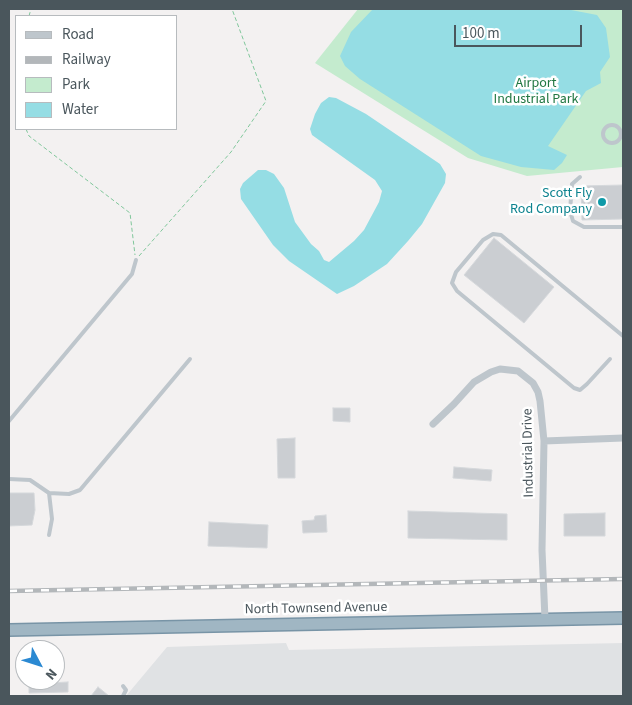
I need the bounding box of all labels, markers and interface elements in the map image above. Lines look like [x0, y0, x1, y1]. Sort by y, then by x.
legend [15, 15, 178, 130]
scale bar [457, 15, 584, 47]
text: 100 m [462, 23, 500, 44]
text: Road [62, 24, 94, 45]
text: Railway [62, 49, 111, 70]
text: Park [62, 74, 90, 95]
park label: Airport Industrial Park [494, 76, 578, 108]
text: Water [62, 99, 98, 120]
place label: Scott Fly Rod Company [510, 186, 592, 218]
marker: Scott Fly Rod Company [596, 196, 608, 208]
street label: Industrial Drive [520, 408, 538, 498]
street label: North Townsend Avenue [245, 599, 387, 619]
north arrow [15, 640, 65, 690]
text: N [40, 664, 61, 684]

